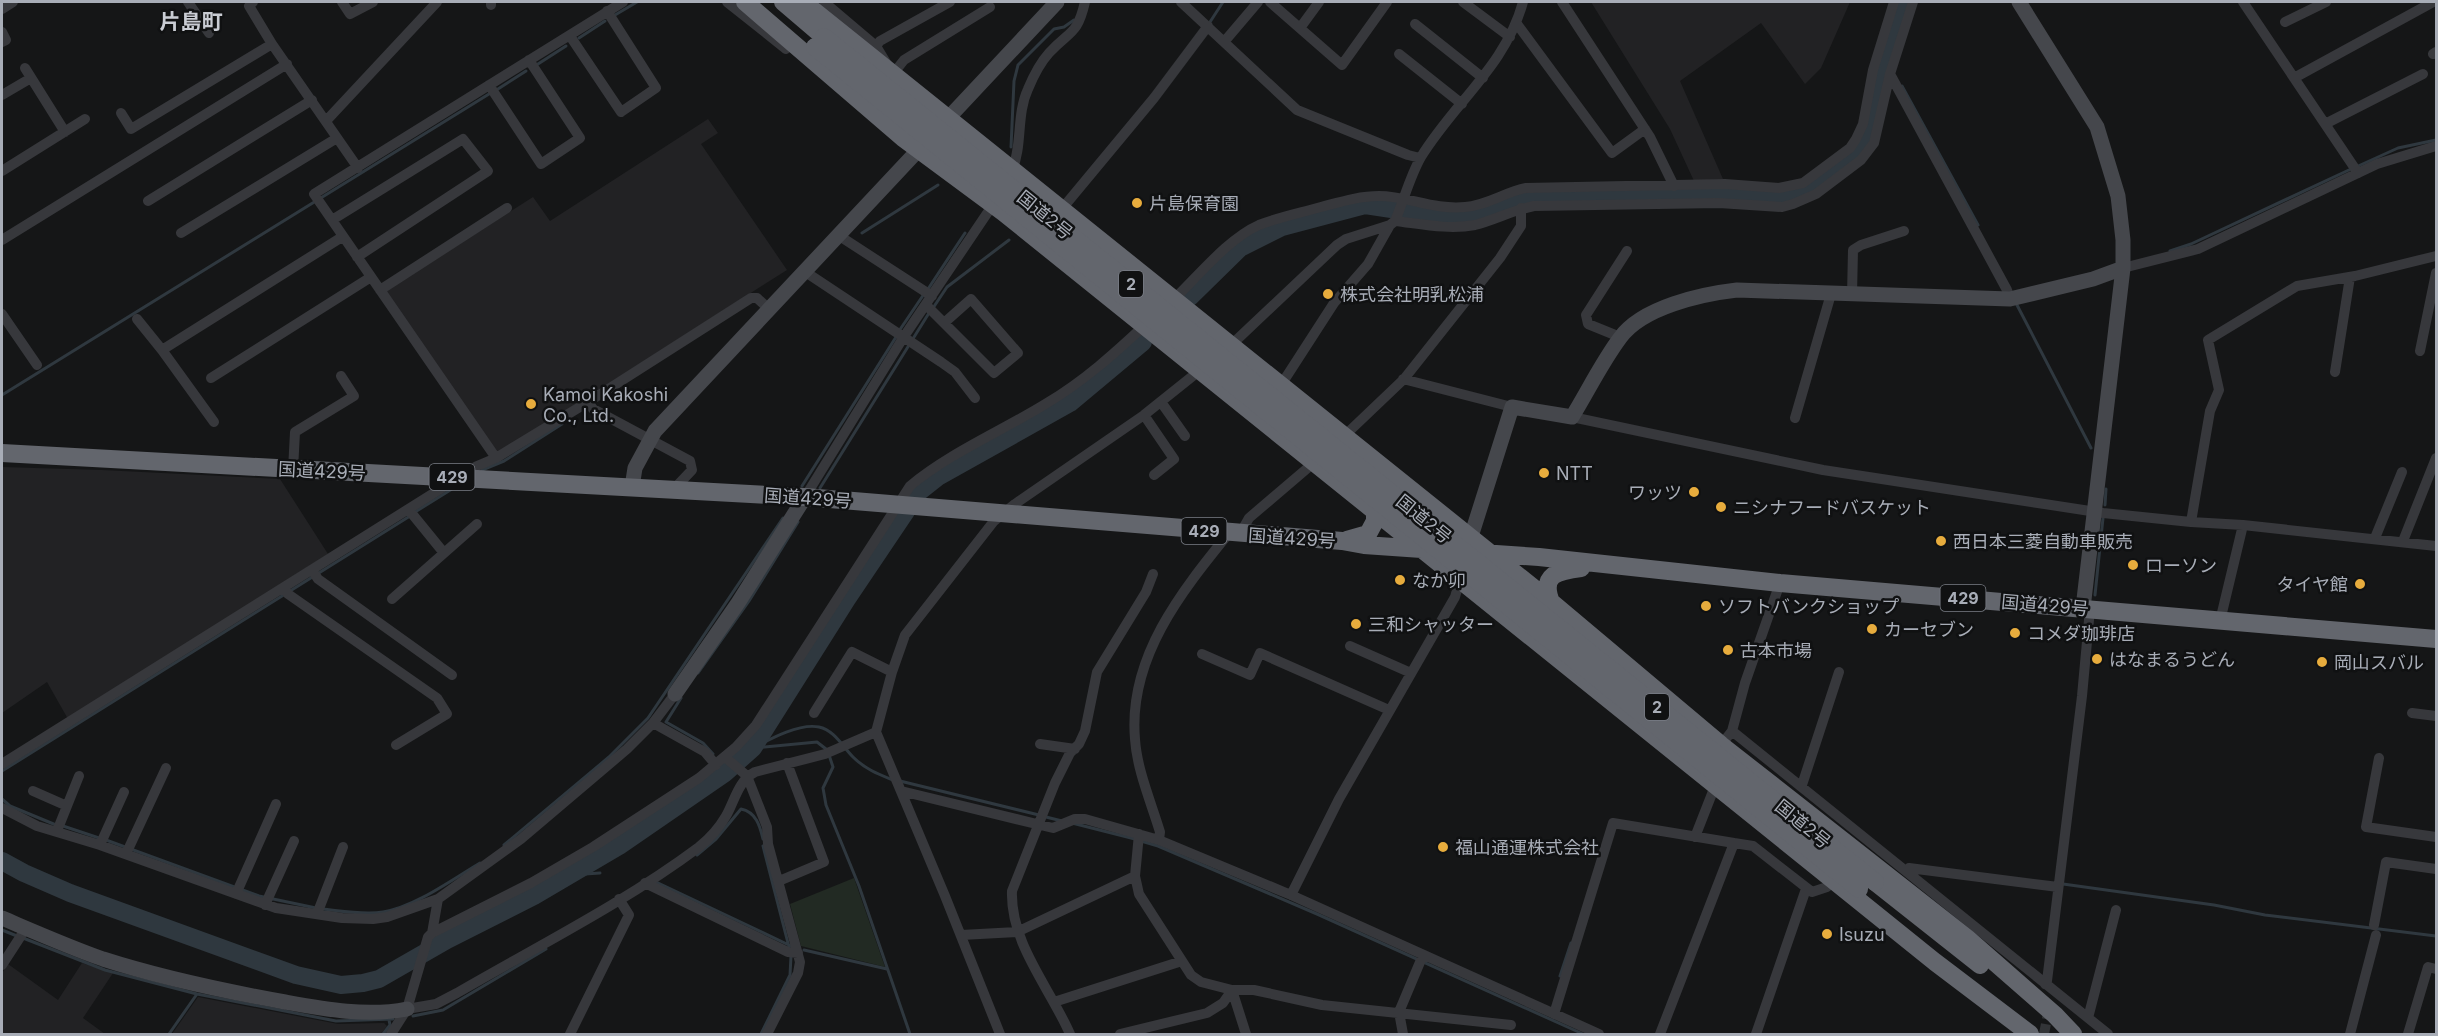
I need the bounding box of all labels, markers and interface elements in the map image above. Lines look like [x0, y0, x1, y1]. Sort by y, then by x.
district label: 片島町 [160, 9, 223, 34]
street label: 国道2号 [1013, 186, 1077, 244]
place label: 片島保育園 [1149, 193, 1239, 214]
marker: 片島保育園 [1130, 196, 1144, 210]
road number: 2 [1119, 271, 1143, 297]
place label: 株式会社明乳松浦 [1340, 284, 1484, 305]
marker: 株式会社明乳松浦 [1321, 287, 1335, 301]
place label: Kamoi Kakoshi Co., Ltd. [543, 384, 668, 426]
marker: Kamoi Kakoshi Co., Ltd. [524, 397, 538, 411]
street label: 国道429号 [278, 458, 366, 484]
place label: NTT [1556, 463, 1593, 484]
road number: 429 [430, 464, 474, 490]
marker: NTT [1537, 466, 1551, 480]
place label: ワッツ [1628, 482, 1682, 503]
street label: 国道429号 [763, 484, 853, 512]
marker: ワッツ [1687, 485, 1701, 499]
street label: 国道2号 [1392, 490, 1456, 548]
place label: ニシナフードバスケット [1733, 497, 1931, 518]
marker: ニシナフードバスケット [1714, 500, 1728, 514]
road number: 429 [1182, 518, 1226, 544]
street label: 国道429号 [1247, 524, 1337, 552]
place label: 西日本三菱自動車販売 [1953, 531, 2133, 552]
marker: 西日本三菱自動車販売 [1934, 534, 1948, 548]
place label: ローソン [2145, 555, 2217, 576]
marker: ローソン [2126, 558, 2140, 572]
place label: なか卯 [1412, 570, 1466, 591]
marker: なか卯 [1393, 573, 1407, 587]
place label: タイヤ館 [2277, 574, 2348, 595]
marker: タイヤ館 [2353, 577, 2367, 591]
road number: 429 [1940, 585, 1986, 611]
street label: 国道429号 [2000, 591, 2090, 619]
place label: ソフトバンクショップ [1718, 596, 1899, 617]
marker: ソフトバンクショップ [1699, 599, 1713, 613]
place label: 三和シャッター [1368, 614, 1494, 635]
marker: 三和シャッター [1349, 617, 1363, 631]
place label: カーセブン [1884, 619, 1974, 640]
marker: カーセブン [1865, 622, 1879, 636]
place label: コメダ珈琲店 [2027, 623, 2135, 644]
marker: コメダ珈琲店 [2008, 626, 2022, 640]
place label: 古本市場 [1740, 640, 1812, 661]
marker: 古本市場 [1721, 643, 1735, 657]
place label: はなまるうどん [2109, 649, 2235, 670]
marker: はなまるうどん [2090, 652, 2104, 666]
place label: 岡山スバル [2334, 652, 2424, 673]
marker: 岡山スバル [2315, 655, 2329, 669]
road number: 2 [1645, 694, 1669, 720]
street label: 国道2号 [1771, 795, 1835, 853]
place label: 福山通運株式会社 [1455, 837, 1599, 858]
marker: 福山通運株式会社 [1436, 840, 1450, 854]
place label: Isuzu [1839, 924, 1885, 945]
marker: Isuzu [1820, 927, 1834, 941]

